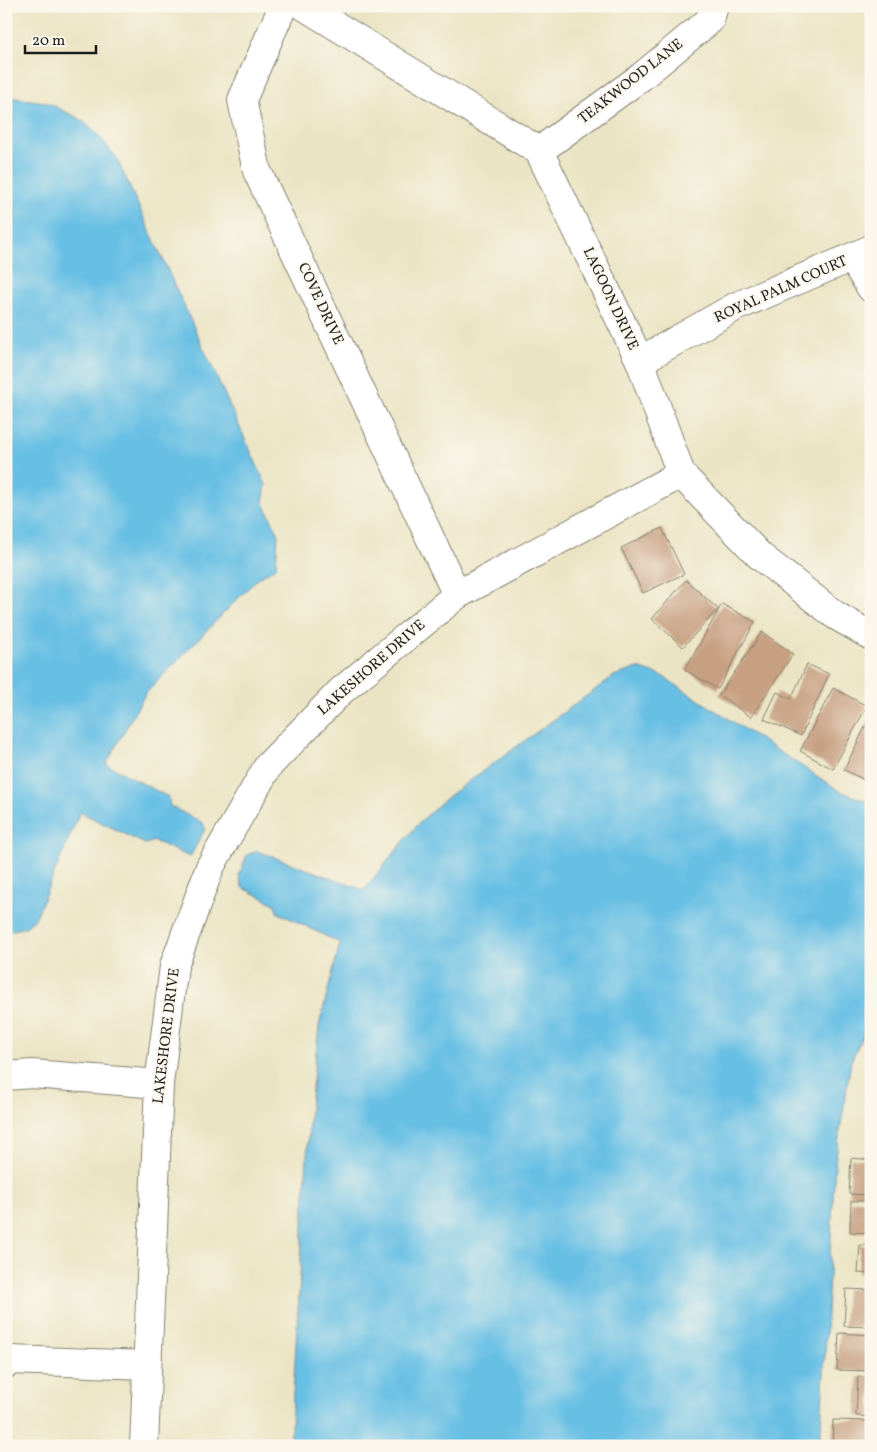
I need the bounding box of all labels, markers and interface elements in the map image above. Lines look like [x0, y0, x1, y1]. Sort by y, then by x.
scale bar [25, 22, 96, 54]
text: 20 m [32, 31, 65, 52]
street label: TEAKWOOD LANE [574, 34, 688, 130]
street label: LAGOON DRIVE [577, 244, 643, 354]
street label: ROYAL PALM COURT [711, 251, 851, 329]
street label: COVE DRIVE [292, 260, 348, 348]
street label: LAKESHORE DRIVE [313, 615, 431, 721]
street label: LAKESHORE DRIVE [148, 967, 186, 1105]

